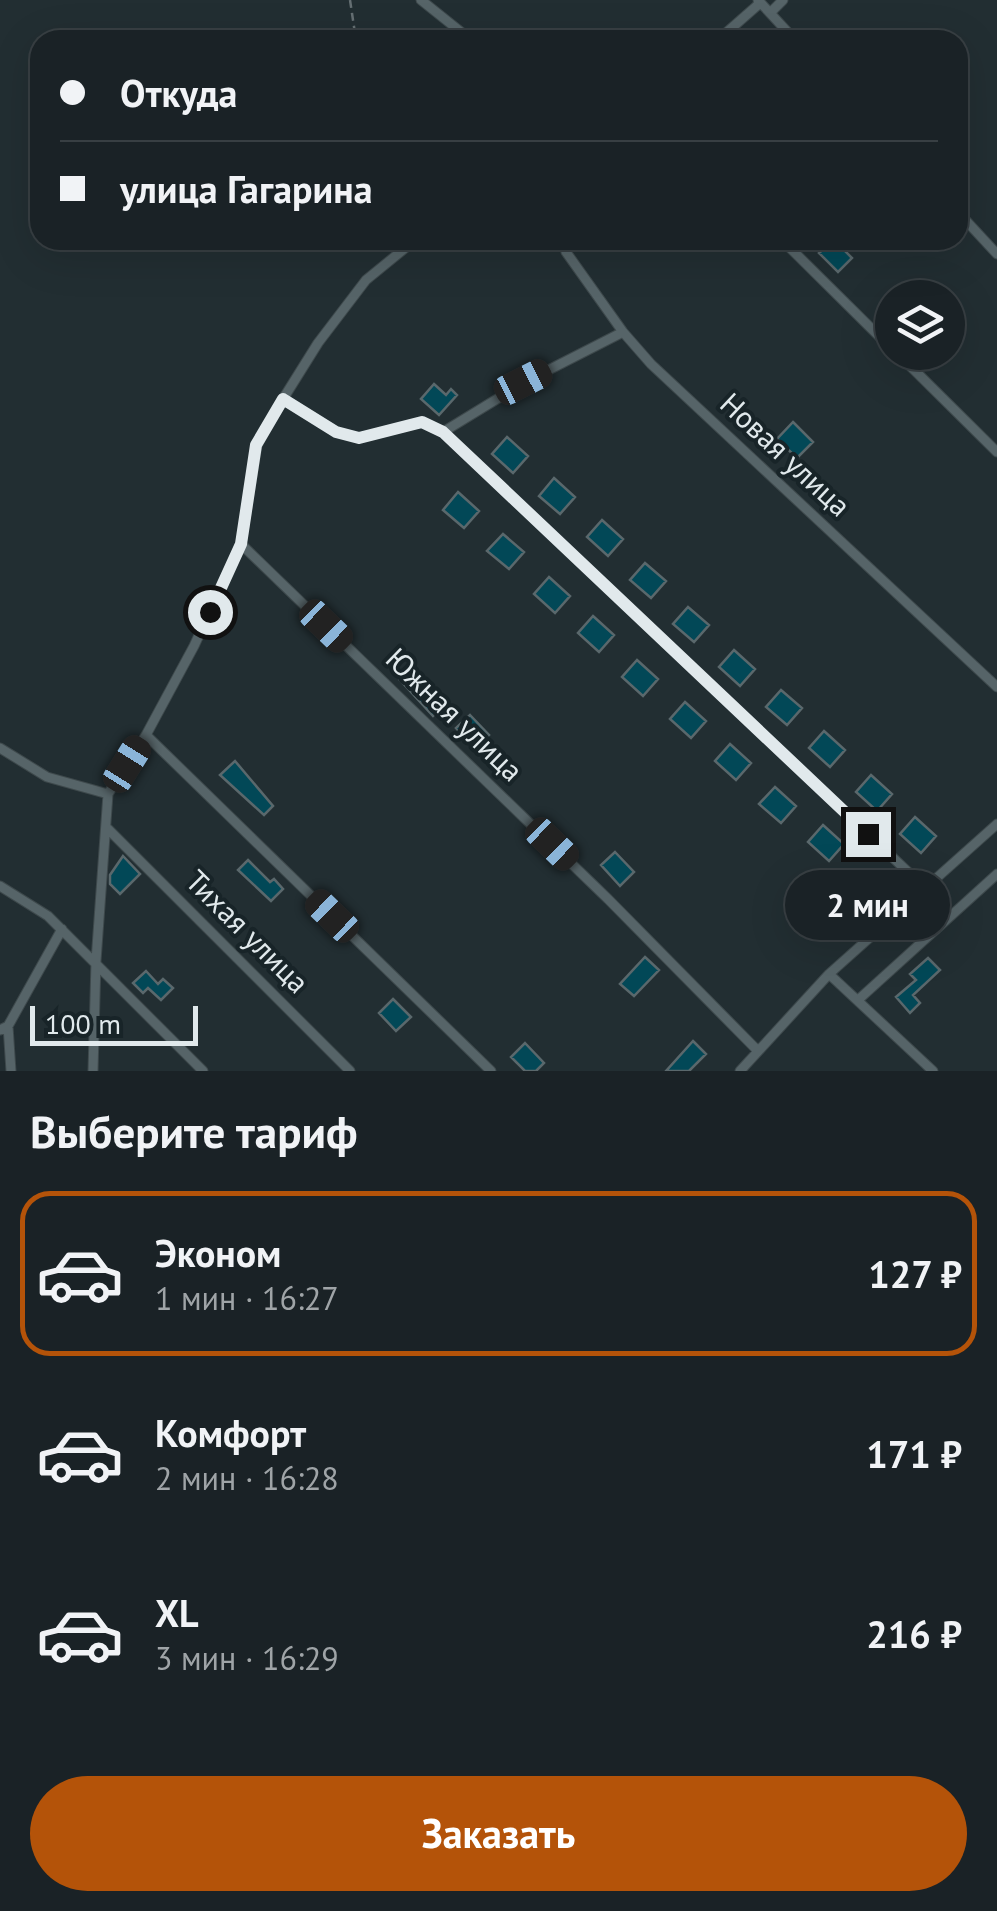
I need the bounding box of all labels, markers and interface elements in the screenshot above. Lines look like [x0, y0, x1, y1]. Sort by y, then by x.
text: Откуда [120, 68, 237, 117]
text: улица Гагарина [120, 164, 373, 213]
map controls [875, 280, 965, 370]
button: layers [875, 280, 965, 370]
car [489, 355, 557, 409]
street label: Новая улица [712, 383, 860, 524]
route start [188, 590, 233, 635]
car [294, 594, 358, 658]
street label: Южная улица [378, 639, 532, 789]
car [98, 731, 156, 797]
car [520, 812, 584, 876]
route end [846, 812, 891, 857]
street label: Тихая улица [178, 861, 318, 1001]
callout: 2 мин [786, 869, 950, 939]
car [300, 884, 364, 948]
text: 2 мин [826, 884, 909, 926]
scale bar [30, 1001, 198, 1046]
text: 100 m [45, 1005, 121, 1042]
text: Выберите тариф [30, 1102, 357, 1160]
text: Эконом [155, 1228, 281, 1277]
icon: car [35, 1229, 125, 1319]
text: 127 ₽ [868, 1249, 962, 1298]
text: 1 мин · 16:27 [155, 1277, 339, 1319]
text: Комфорт [155, 1408, 306, 1457]
icon: car [35, 1409, 125, 1499]
text: 171 ₽ [866, 1429, 962, 1478]
text: 2 мин · 16:28 [155, 1457, 339, 1499]
text: XL [155, 1588, 199, 1637]
icon: car [35, 1589, 125, 1679]
text: 216 ₽ [866, 1609, 962, 1658]
text: 3 мин · 16:29 [155, 1637, 339, 1679]
button: Заказать [30, 1776, 967, 1891]

